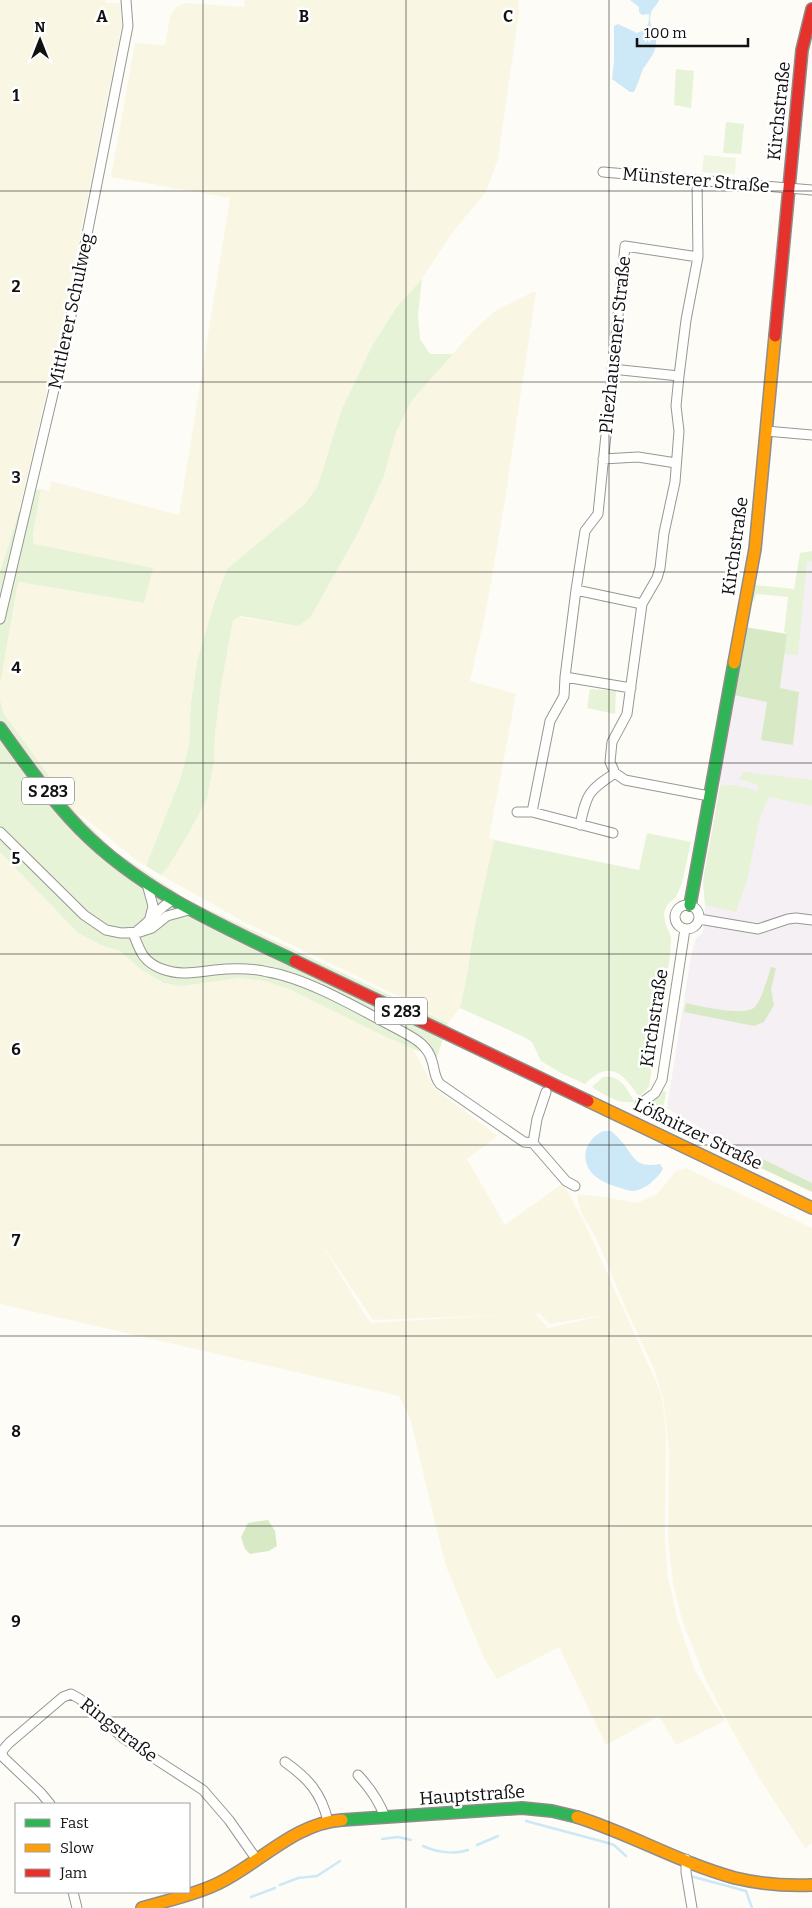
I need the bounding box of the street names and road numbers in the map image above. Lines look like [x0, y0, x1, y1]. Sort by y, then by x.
street label: Kirchstraße [763, 61, 795, 161]
street label: Münsterer Straße [621, 163, 771, 197]
street label: Mittlerer Schulweg [44, 231, 98, 391]
street label: Pliezhausener Straße [595, 255, 635, 435]
street label: Kirchstraße [717, 495, 753, 597]
road number: S 283 [22, 778, 74, 804]
street label: Kirchstraße [635, 967, 673, 1069]
road number: S 283 [375, 998, 427, 1024]
street label: Lößnitzer Straße [630, 1093, 766, 1175]
street label: Ringstraße [76, 1693, 162, 1767]
street label: Hauptstraße [418, 1780, 526, 1810]

